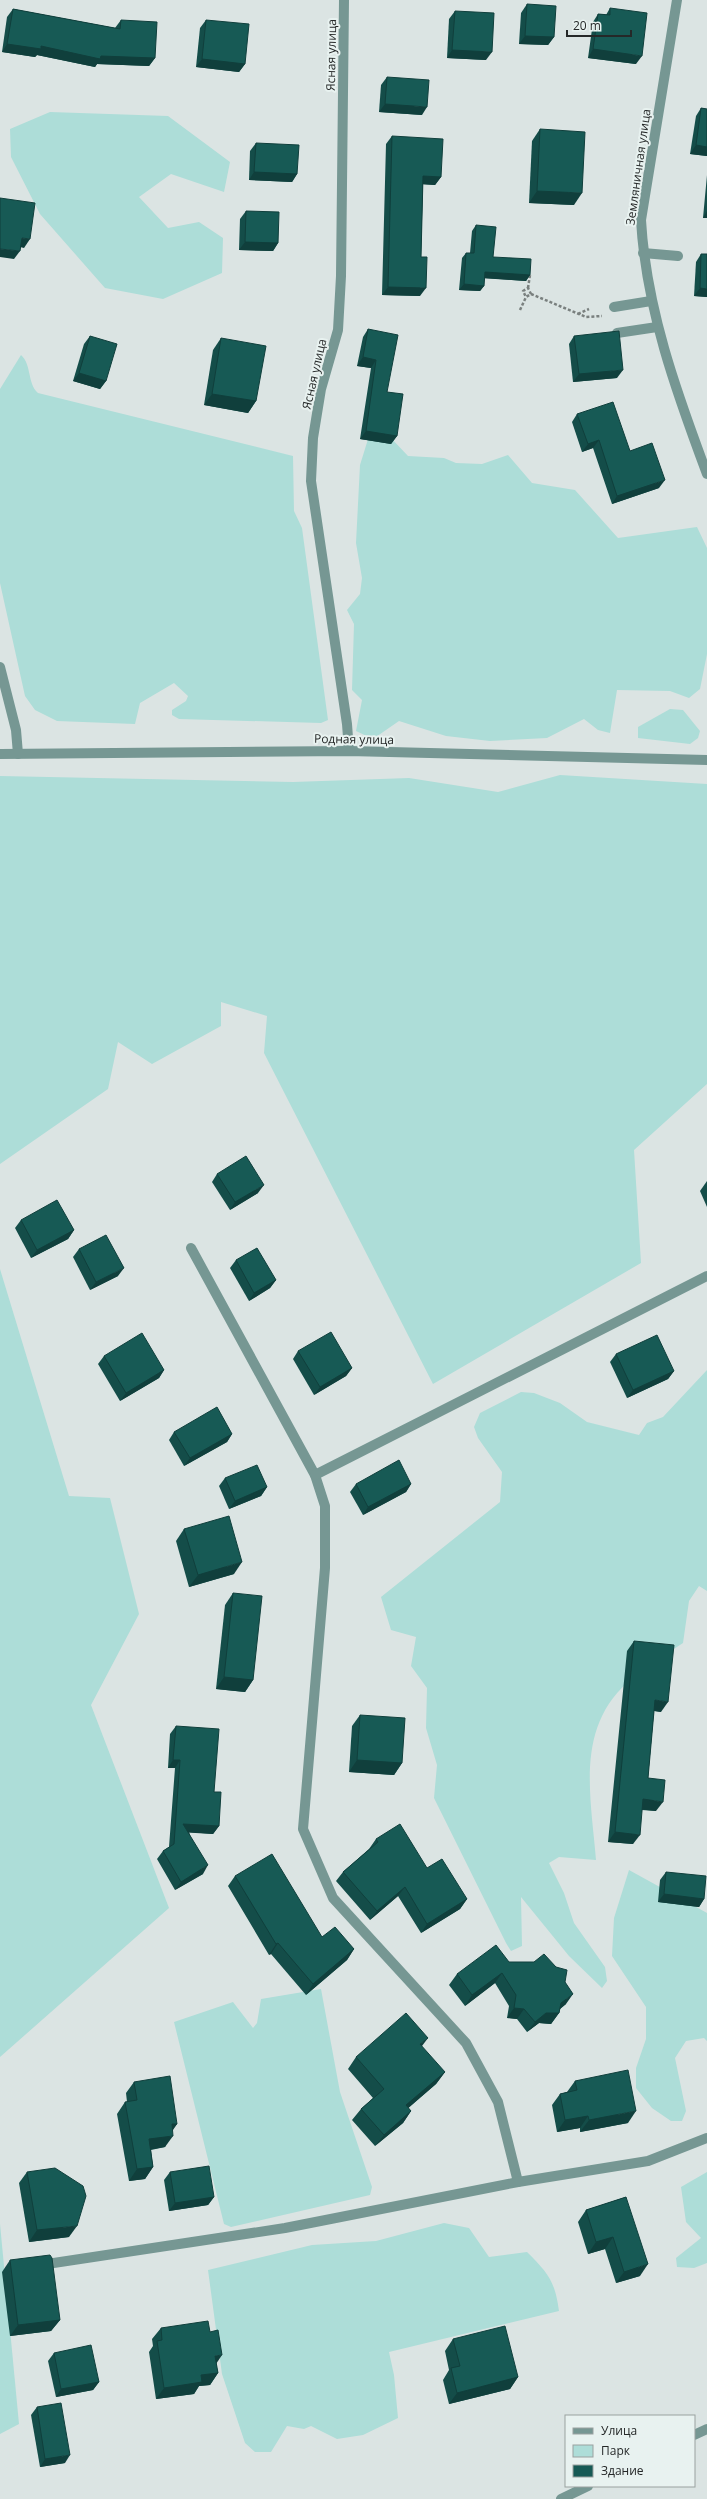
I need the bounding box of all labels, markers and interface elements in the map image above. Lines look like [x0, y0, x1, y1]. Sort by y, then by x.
scale bar [567, 12, 631, 38]
text: 20 m [573, 17, 601, 34]
street label: Ясная улица [322, 19, 340, 91]
street label: Земляничная улица [621, 108, 655, 226]
street label: Ясная улица [298, 337, 330, 411]
street label: Родная улица [314, 730, 394, 748]
legend [565, 2415, 695, 2487]
text: Улица [601, 2422, 637, 2439]
text: Парк [601, 2442, 631, 2459]
text: Здание [601, 2462, 644, 2479]

